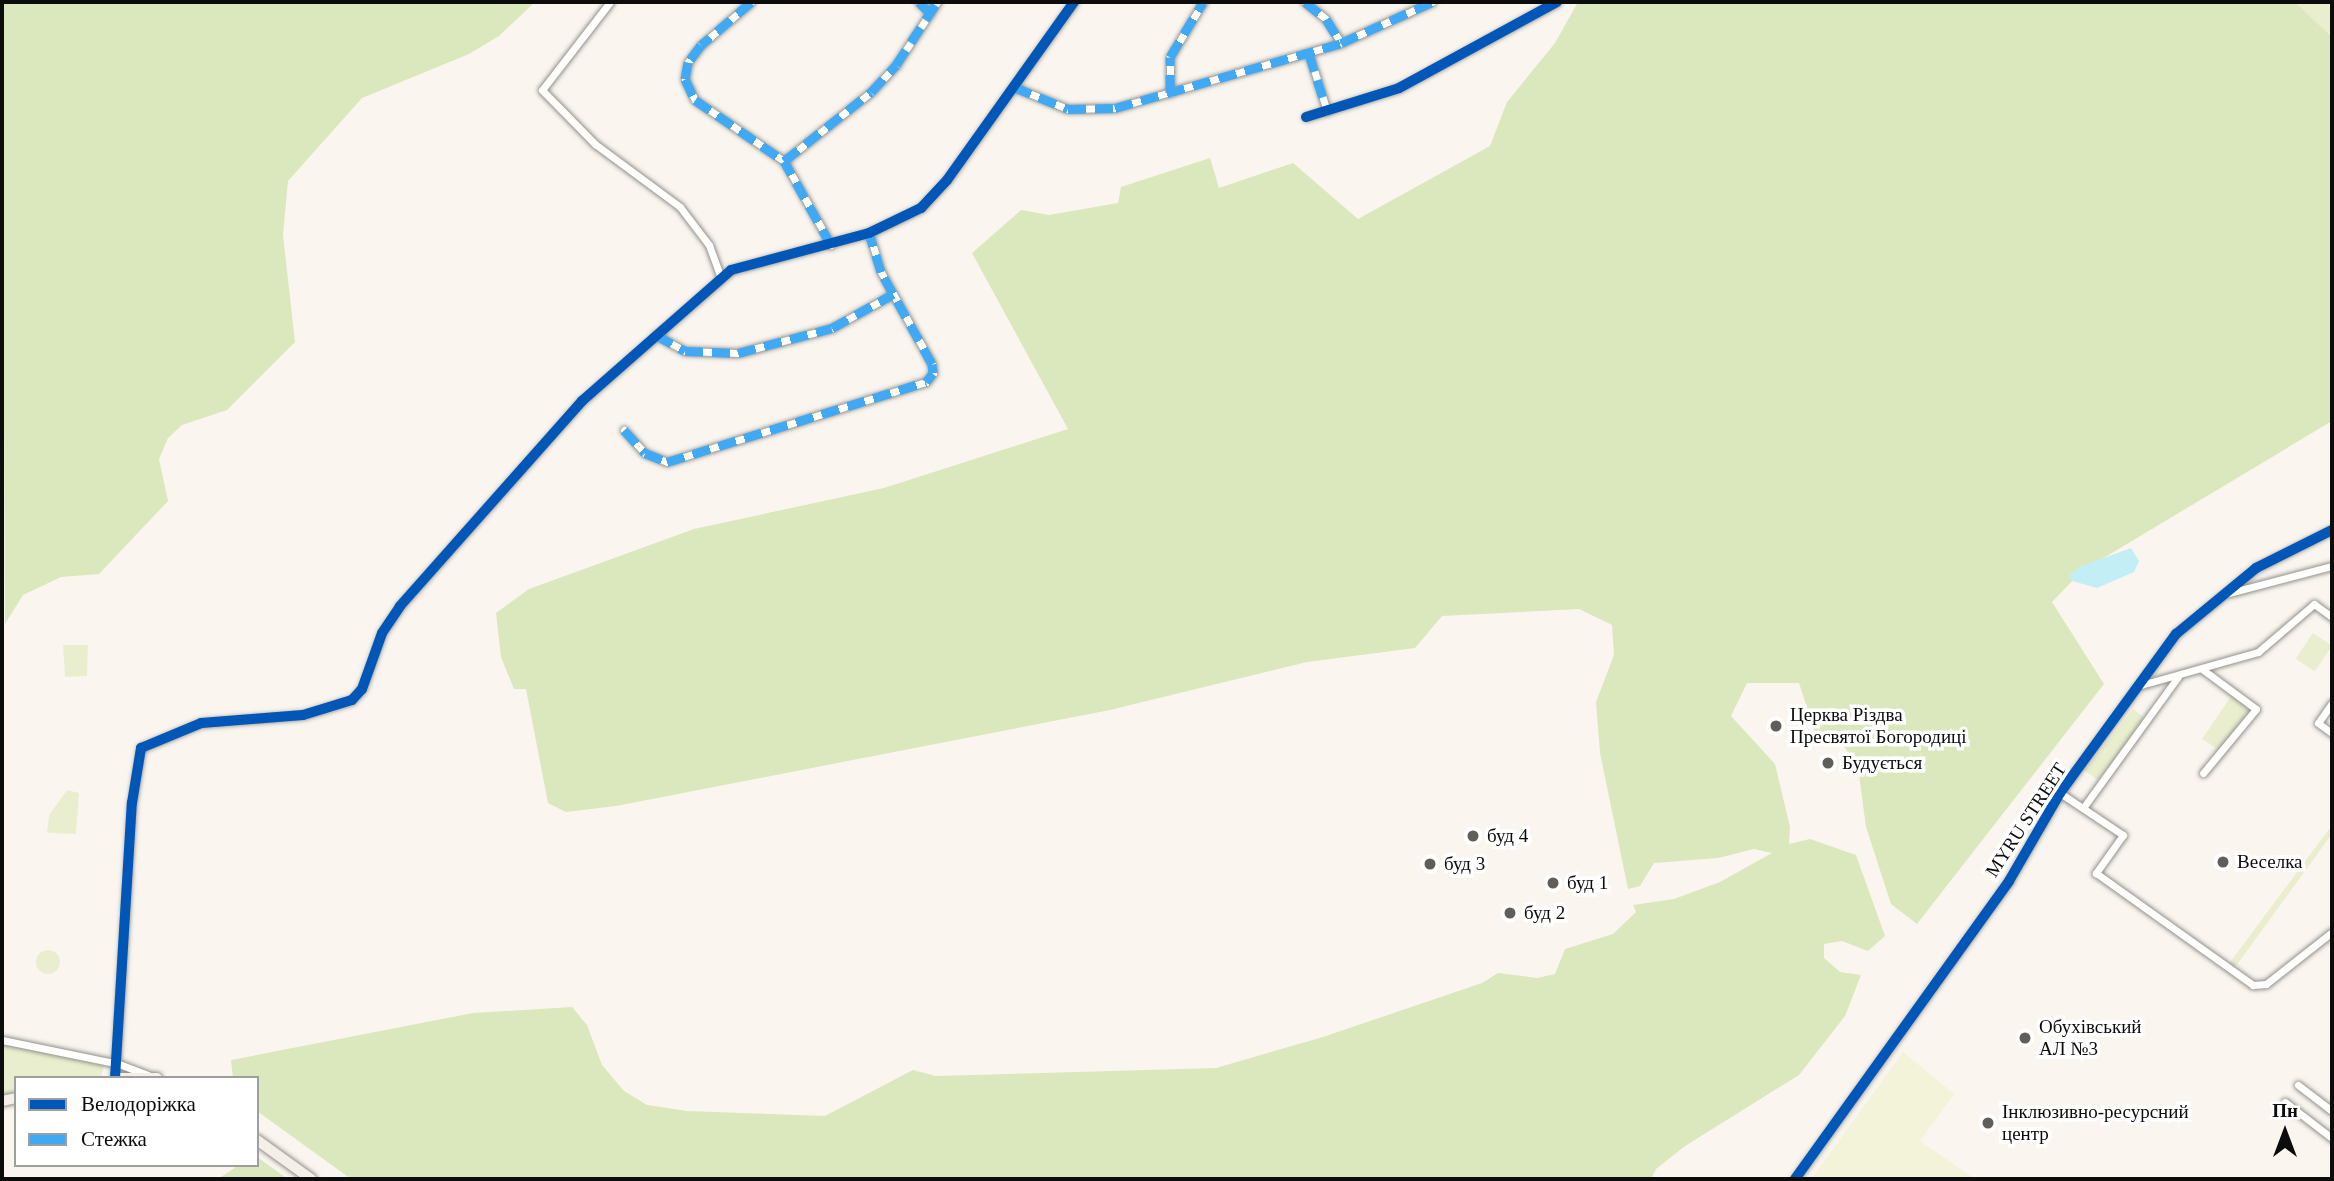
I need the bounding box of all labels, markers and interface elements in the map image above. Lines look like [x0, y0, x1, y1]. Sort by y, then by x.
place label: Церква Різдва Пресвятої Богородиці [1790, 704, 1967, 748]
marker: Церква Різдва Пресвятої Богородиці [1768, 718, 1784, 734]
place label: Будується [1842, 752, 1922, 774]
marker: Будується [1820, 755, 1836, 771]
street label: MYRU STREET [1981, 759, 2071, 881]
place label: буд 4 [1487, 825, 1528, 847]
marker: буд 4 [1465, 828, 1481, 844]
place label: Веселка [2237, 851, 2303, 873]
place label: буд 3 [1444, 853, 1485, 875]
marker: Веселка [2215, 854, 2231, 870]
marker: буд 3 [1422, 856, 1438, 872]
place label: буд 1 [1567, 872, 1608, 894]
marker: буд 1 [1545, 875, 1561, 891]
place label: буд 2 [1524, 902, 1565, 924]
marker: буд 2 [1502, 905, 1518, 921]
place label: Обухівський АЛ №3 [2039, 1016, 2141, 1060]
marker: Обухівський АЛ №3 [2017, 1030, 2033, 1046]
legend [14, 1076, 259, 1167]
text: Велодоріжка [81, 1092, 196, 1116]
north arrow [2250, 1097, 2320, 1167]
text: Пн [2272, 1100, 2298, 1121]
place label: Інклюзивно-ресурсний центр [2002, 1101, 2189, 1145]
marker: Інклюзивно-ресурсний центр [1980, 1115, 1996, 1131]
text: Стежка [81, 1127, 147, 1151]

